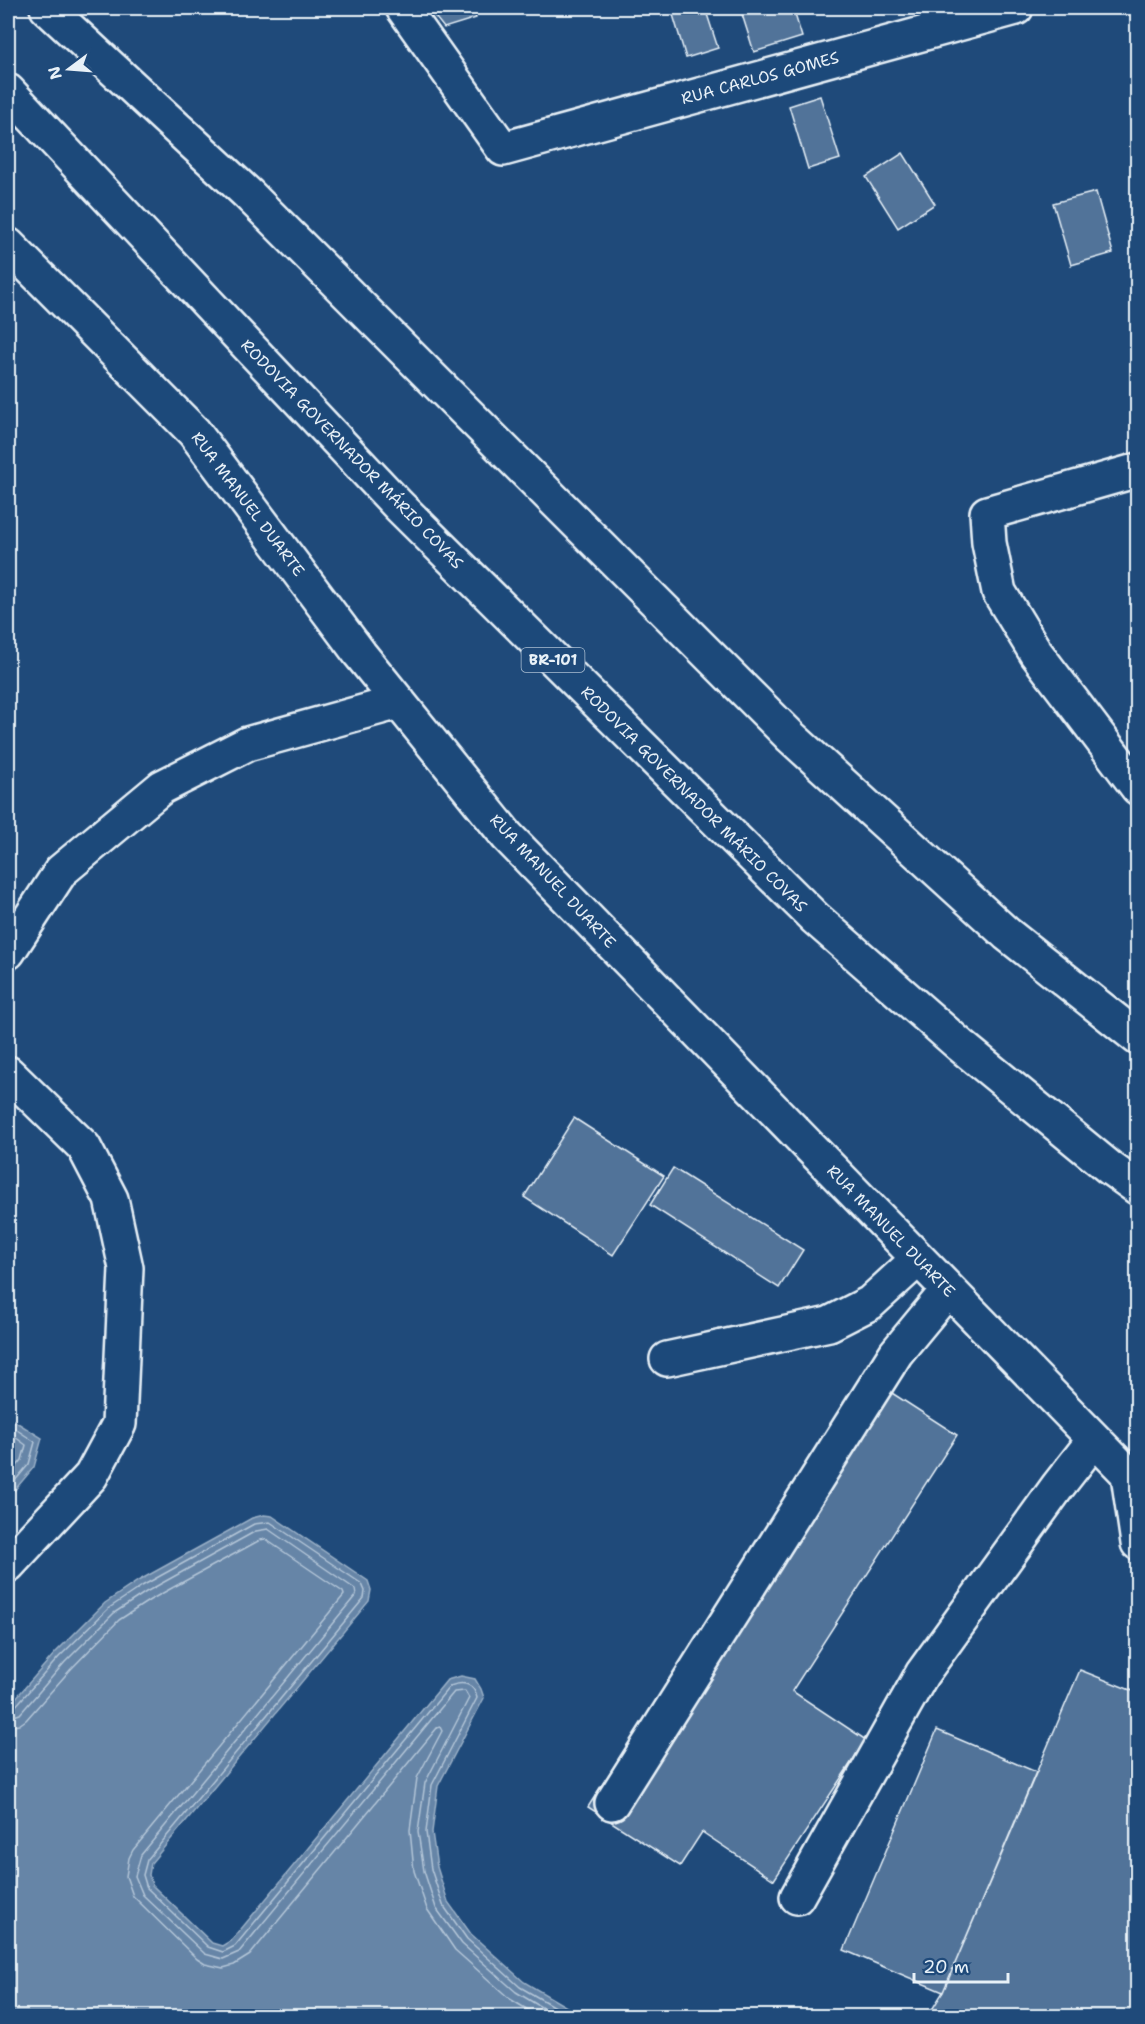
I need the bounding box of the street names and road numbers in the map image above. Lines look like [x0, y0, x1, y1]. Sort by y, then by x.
street label: RUA CARLOS GOMES [679, 47, 841, 109]
street label: RODOVIA GOVERNADOR MÁRIO COVAS [236, 335, 468, 573]
street label: RUA MANUEL DUARTE [187, 428, 309, 580]
road number: BR-101 [522, 648, 584, 672]
street label: RODOVIA GOVERNADOR MÁRIO COVAS [576, 681, 812, 917]
street label: RUA MANUEL DUARTE [485, 810, 621, 952]
street label: RUA MANUEL DUARTE [822, 1160, 960, 1302]

